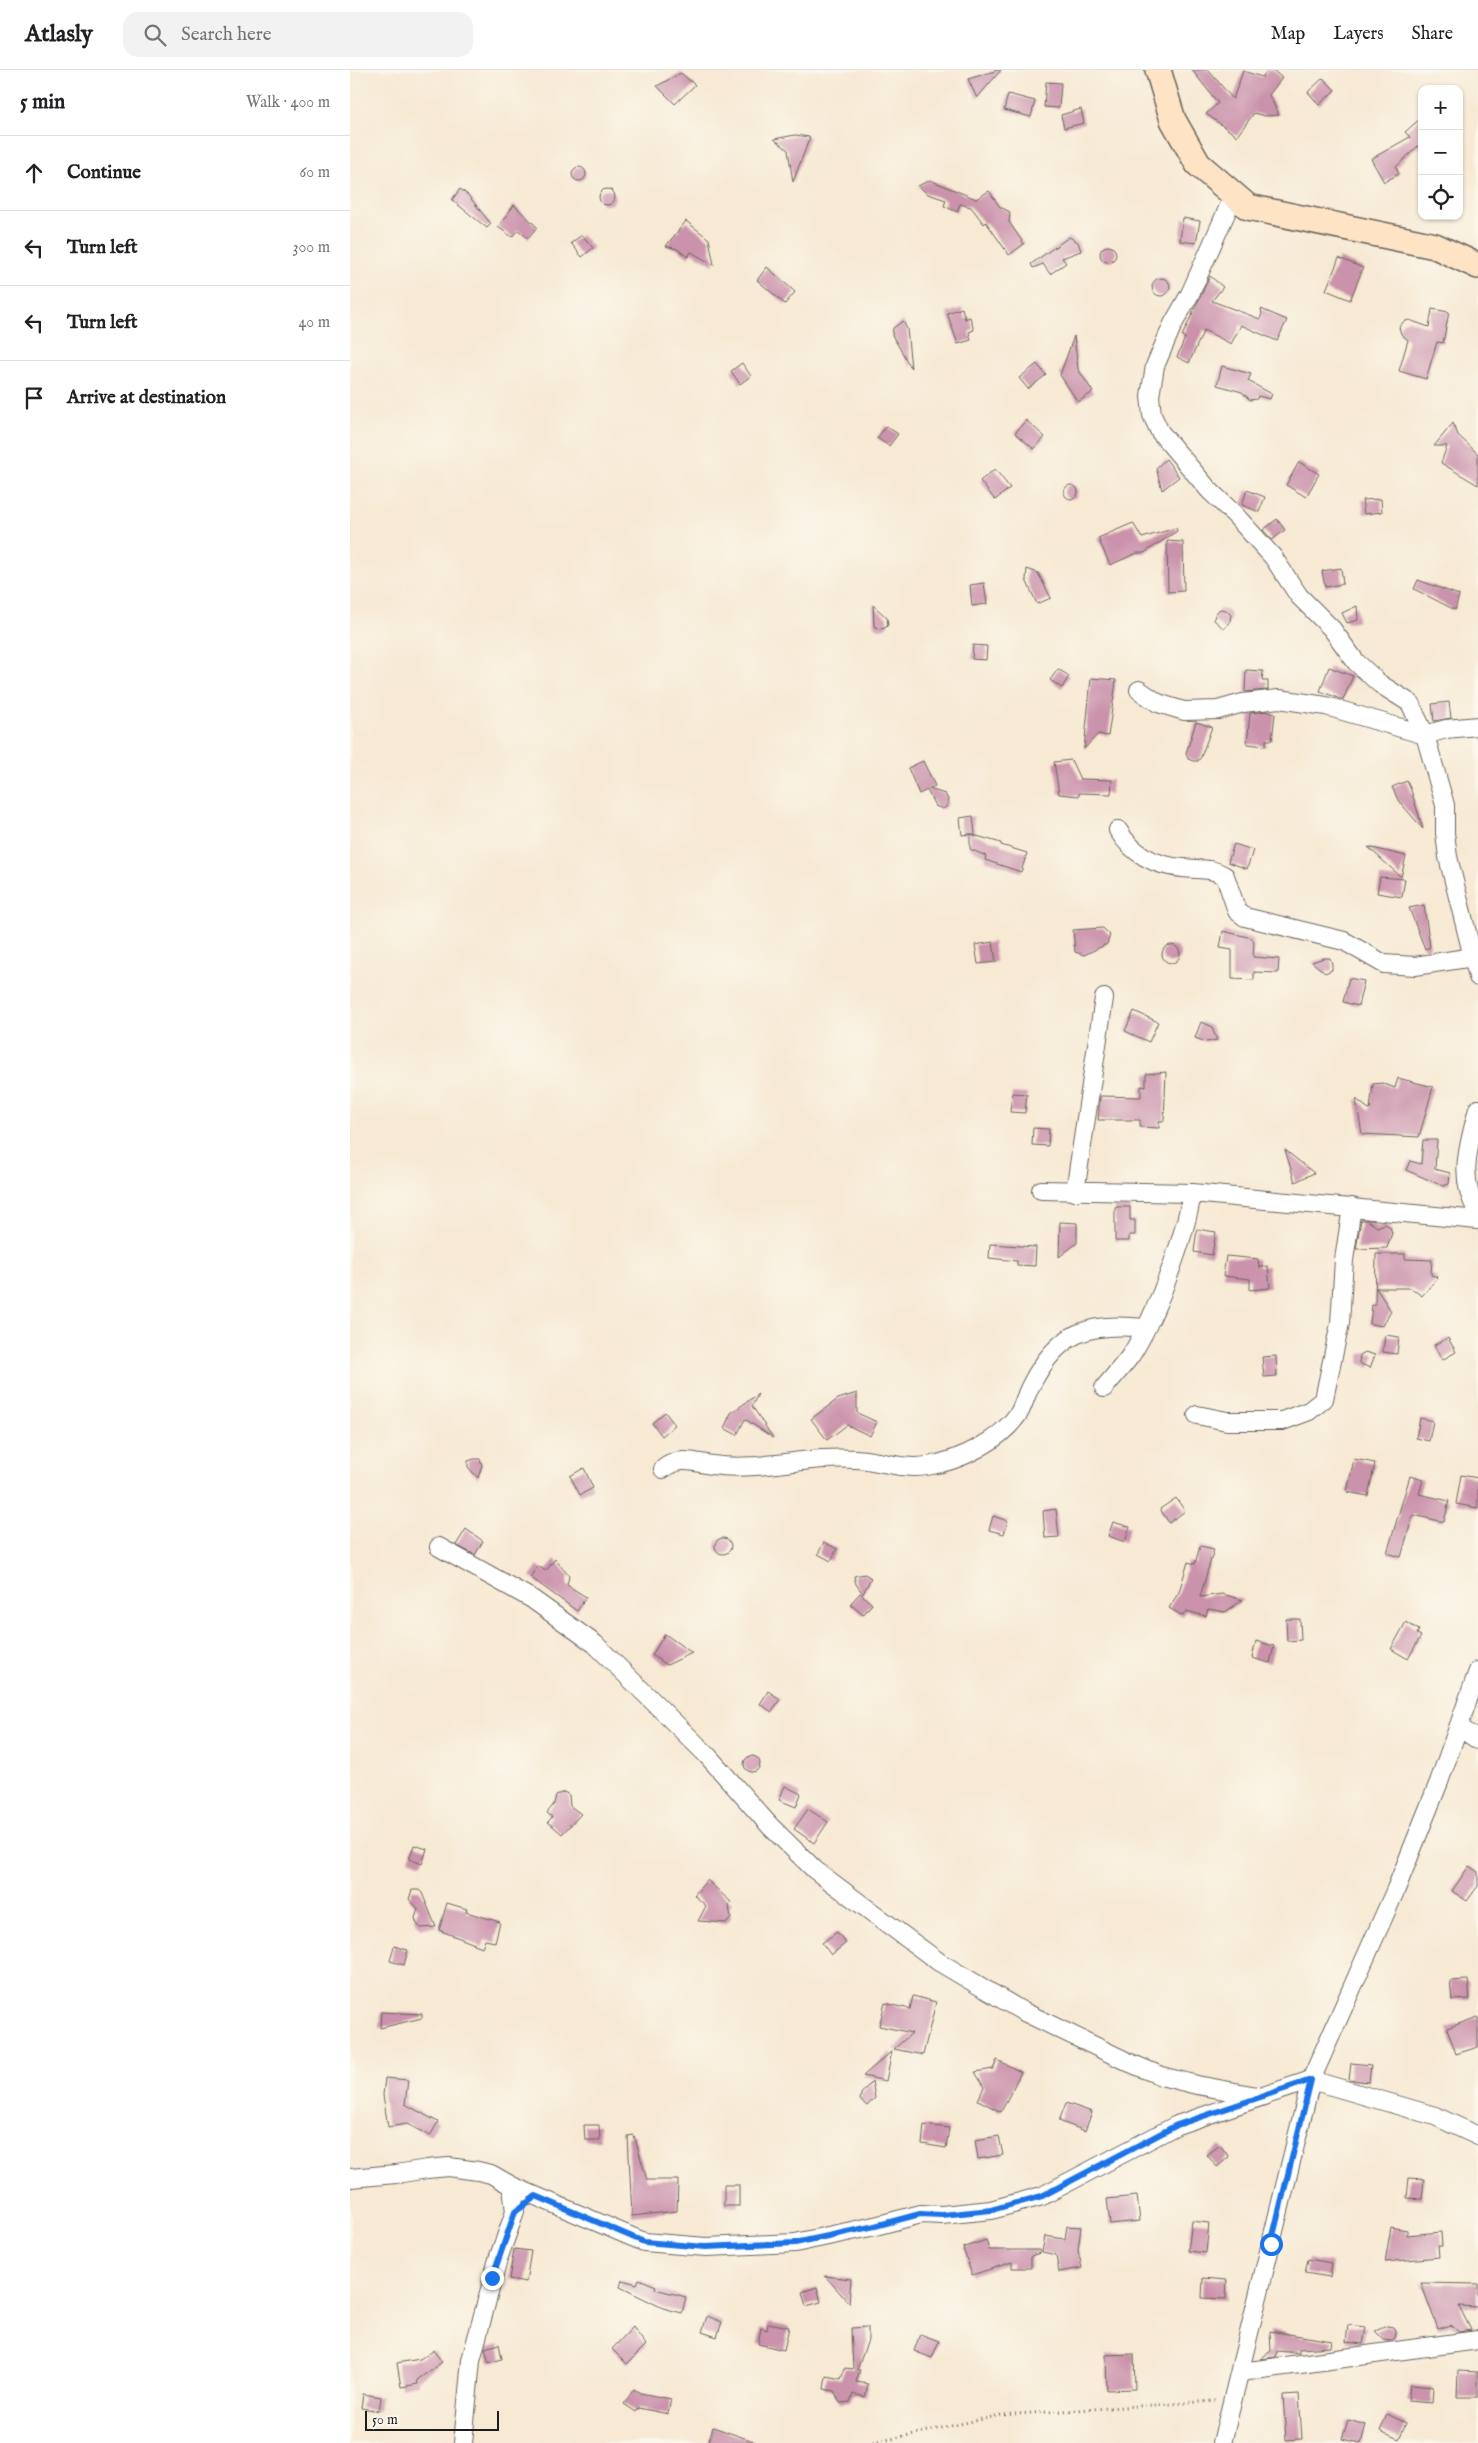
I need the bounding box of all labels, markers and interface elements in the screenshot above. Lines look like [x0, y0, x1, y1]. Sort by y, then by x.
search box [123, 12, 473, 57]
text: Atlasly [25, 19, 93, 50]
icon: search [141, 21, 169, 49]
text: Search here [181, 23, 271, 47]
text: Map [1271, 23, 1305, 46]
text: Layers [1333, 23, 1384, 46]
text: Share [1412, 23, 1453, 46]
map controls [1418, 85, 1463, 220]
button: + [1418, 85, 1463, 130]
text: 5 min [20, 89, 65, 116]
text: Walk · 400 m [246, 93, 330, 113]
button: − [1418, 130, 1463, 175]
icon: ahead [20, 159, 48, 187]
text: Continue [67, 161, 141, 185]
text: 60 m [300, 163, 330, 183]
button: locate [1418, 175, 1463, 220]
icon: left [20, 234, 48, 262]
text: Turn left [67, 236, 138, 260]
text: 300 m [292, 238, 330, 258]
icon: left [20, 309, 48, 337]
text: Turn left [67, 311, 138, 335]
text: 40 m [298, 313, 330, 333]
icon: arrive [20, 384, 48, 412]
text: Arrive at destination [67, 386, 226, 410]
route start [1260, 2233, 1283, 2256]
route end [481, 2267, 504, 2290]
scale bar [365, 2408, 499, 2431]
text: 50 m [372, 2411, 398, 2429]

